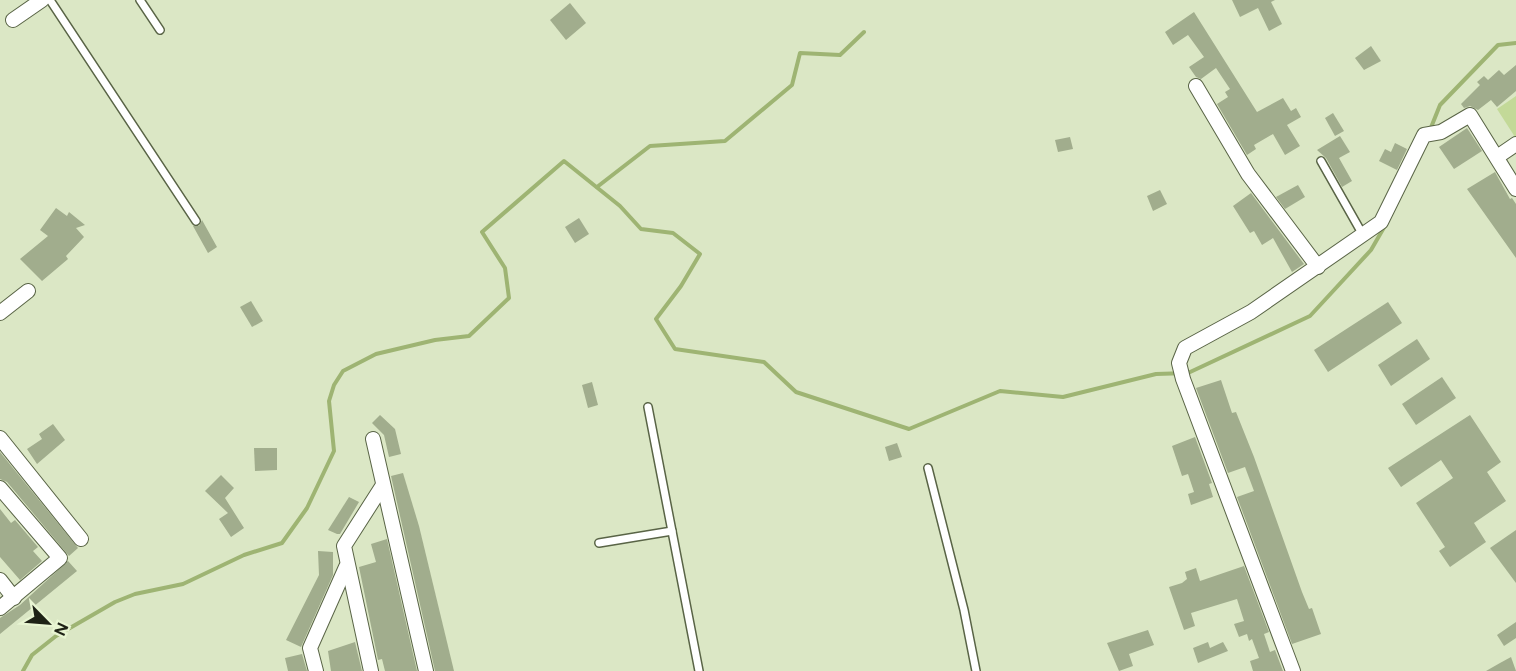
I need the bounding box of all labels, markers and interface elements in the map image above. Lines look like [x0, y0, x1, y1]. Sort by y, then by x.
north arrow [18, 593, 78, 653]
text: N [50, 620, 72, 639]

